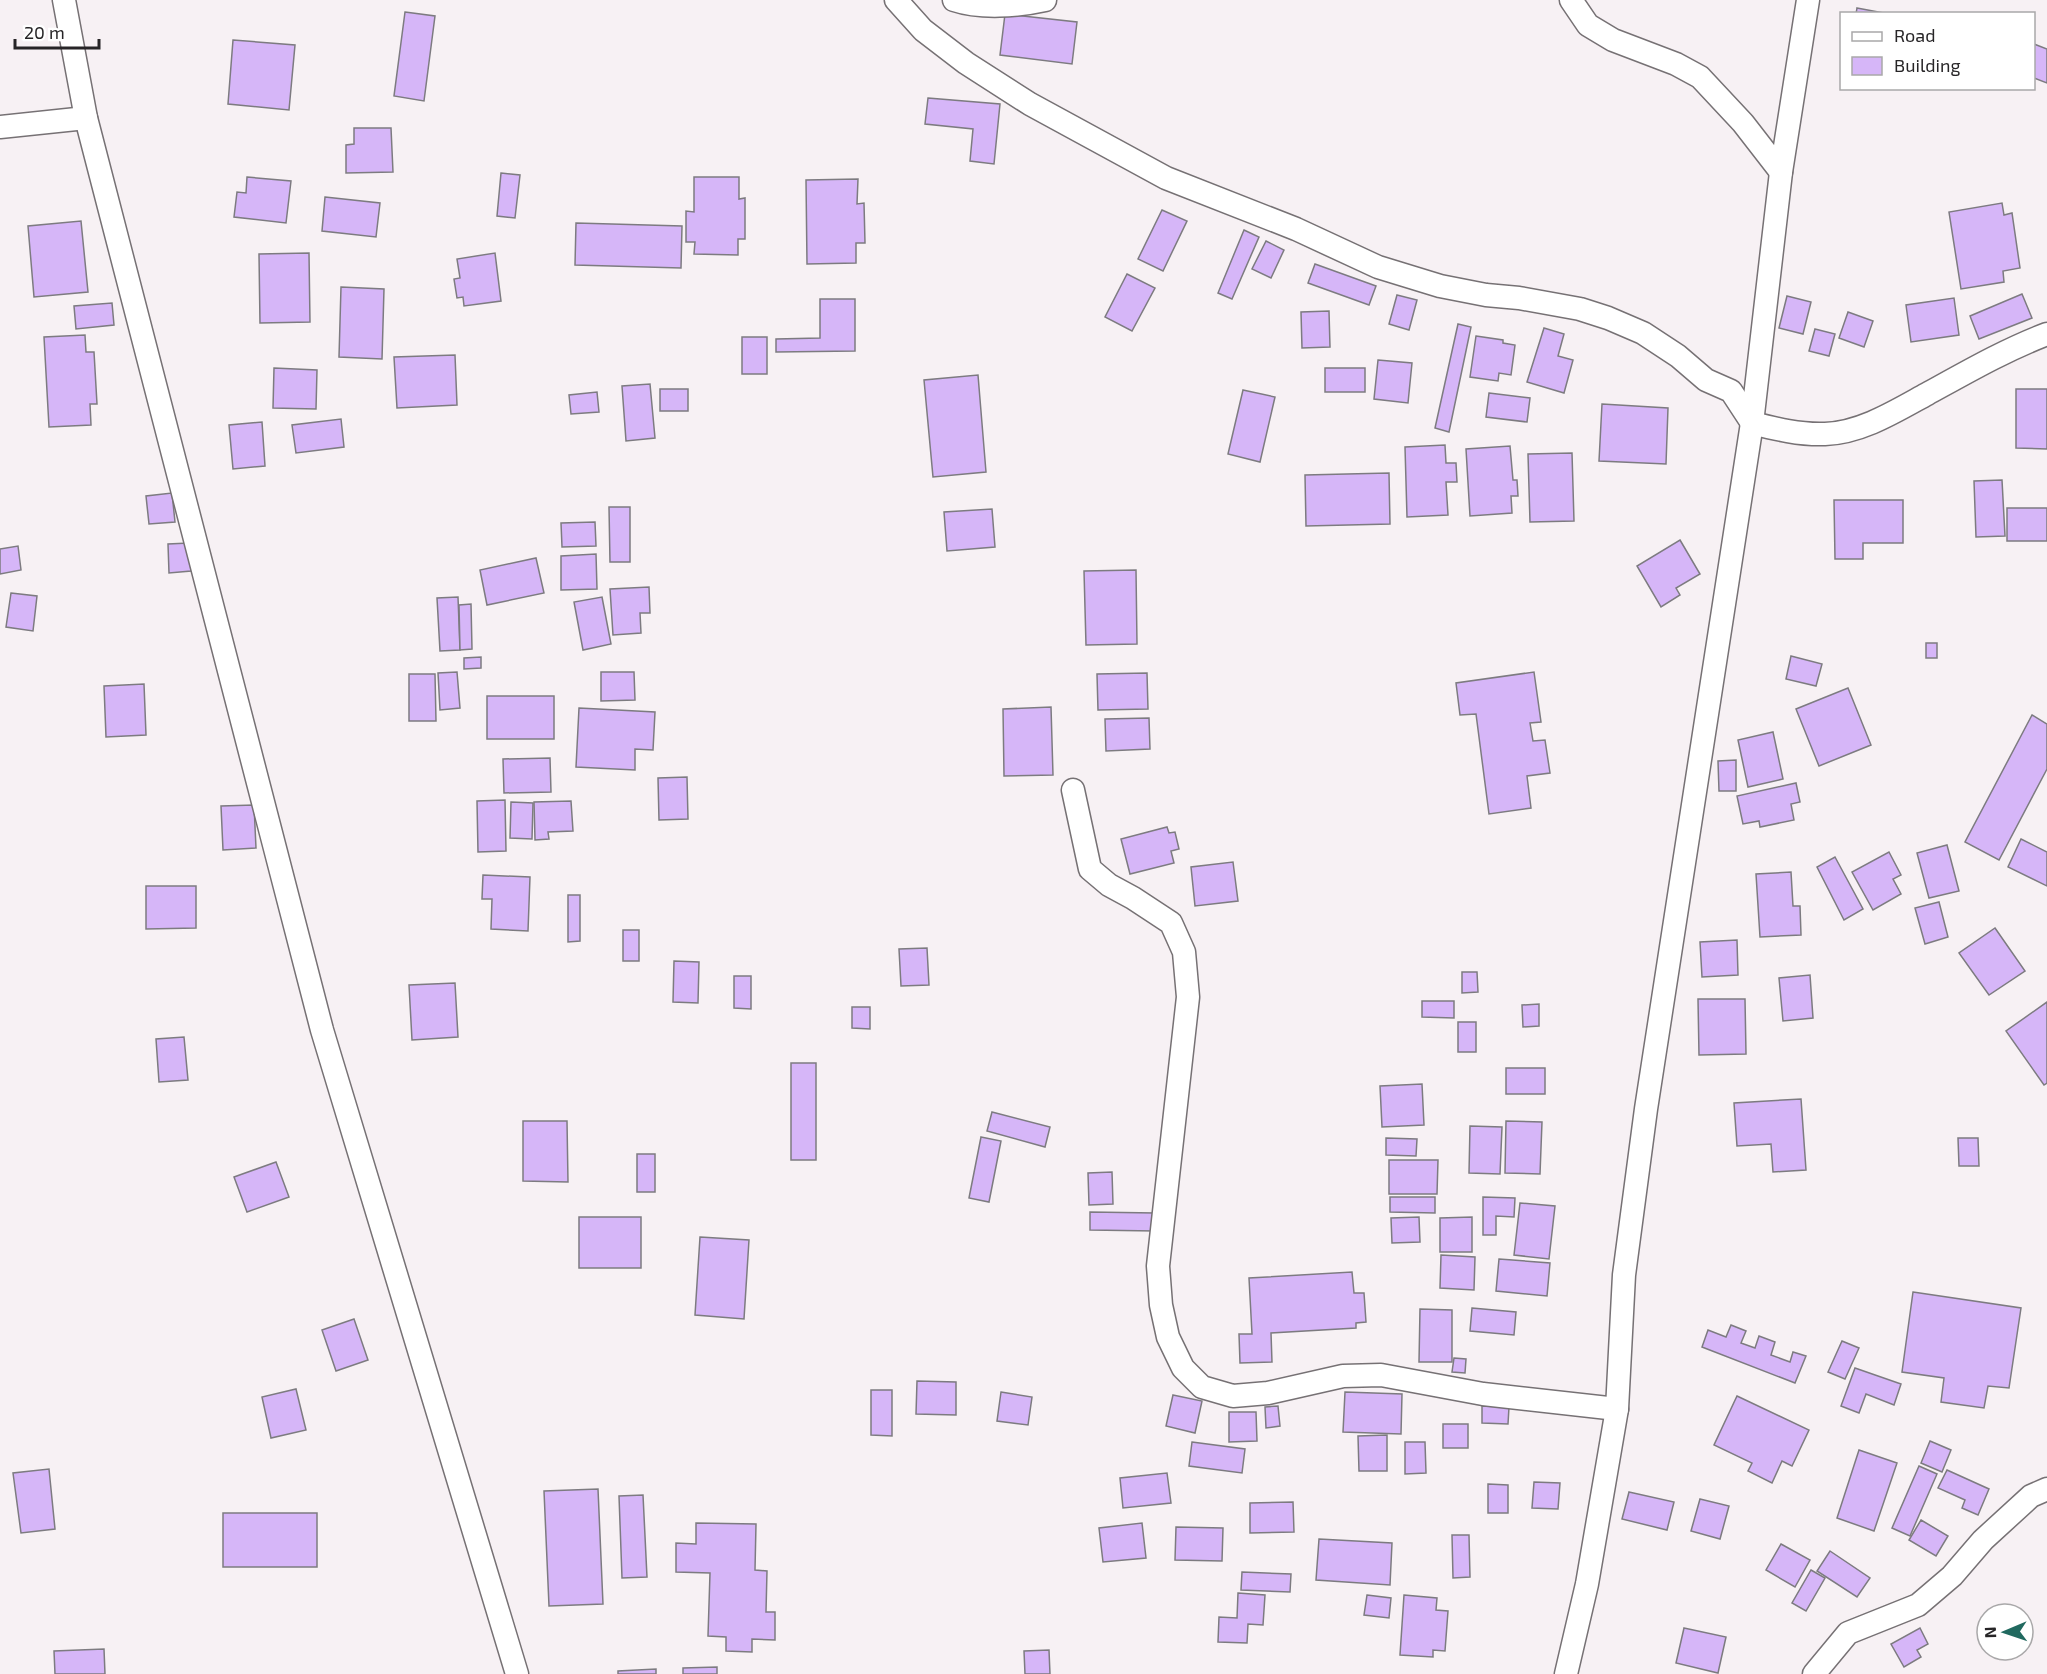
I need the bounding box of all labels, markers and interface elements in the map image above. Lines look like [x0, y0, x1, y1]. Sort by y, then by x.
scale bar [15, 12, 99, 50]
legend [1840, 12, 2035, 90]
text: 20 m [24, 21, 65, 43]
text: Road [1894, 24, 1935, 46]
text: Building [1894, 54, 1961, 76]
north arrow [1975, 1602, 2035, 1662]
text: N [1980, 1626, 1999, 1639]

